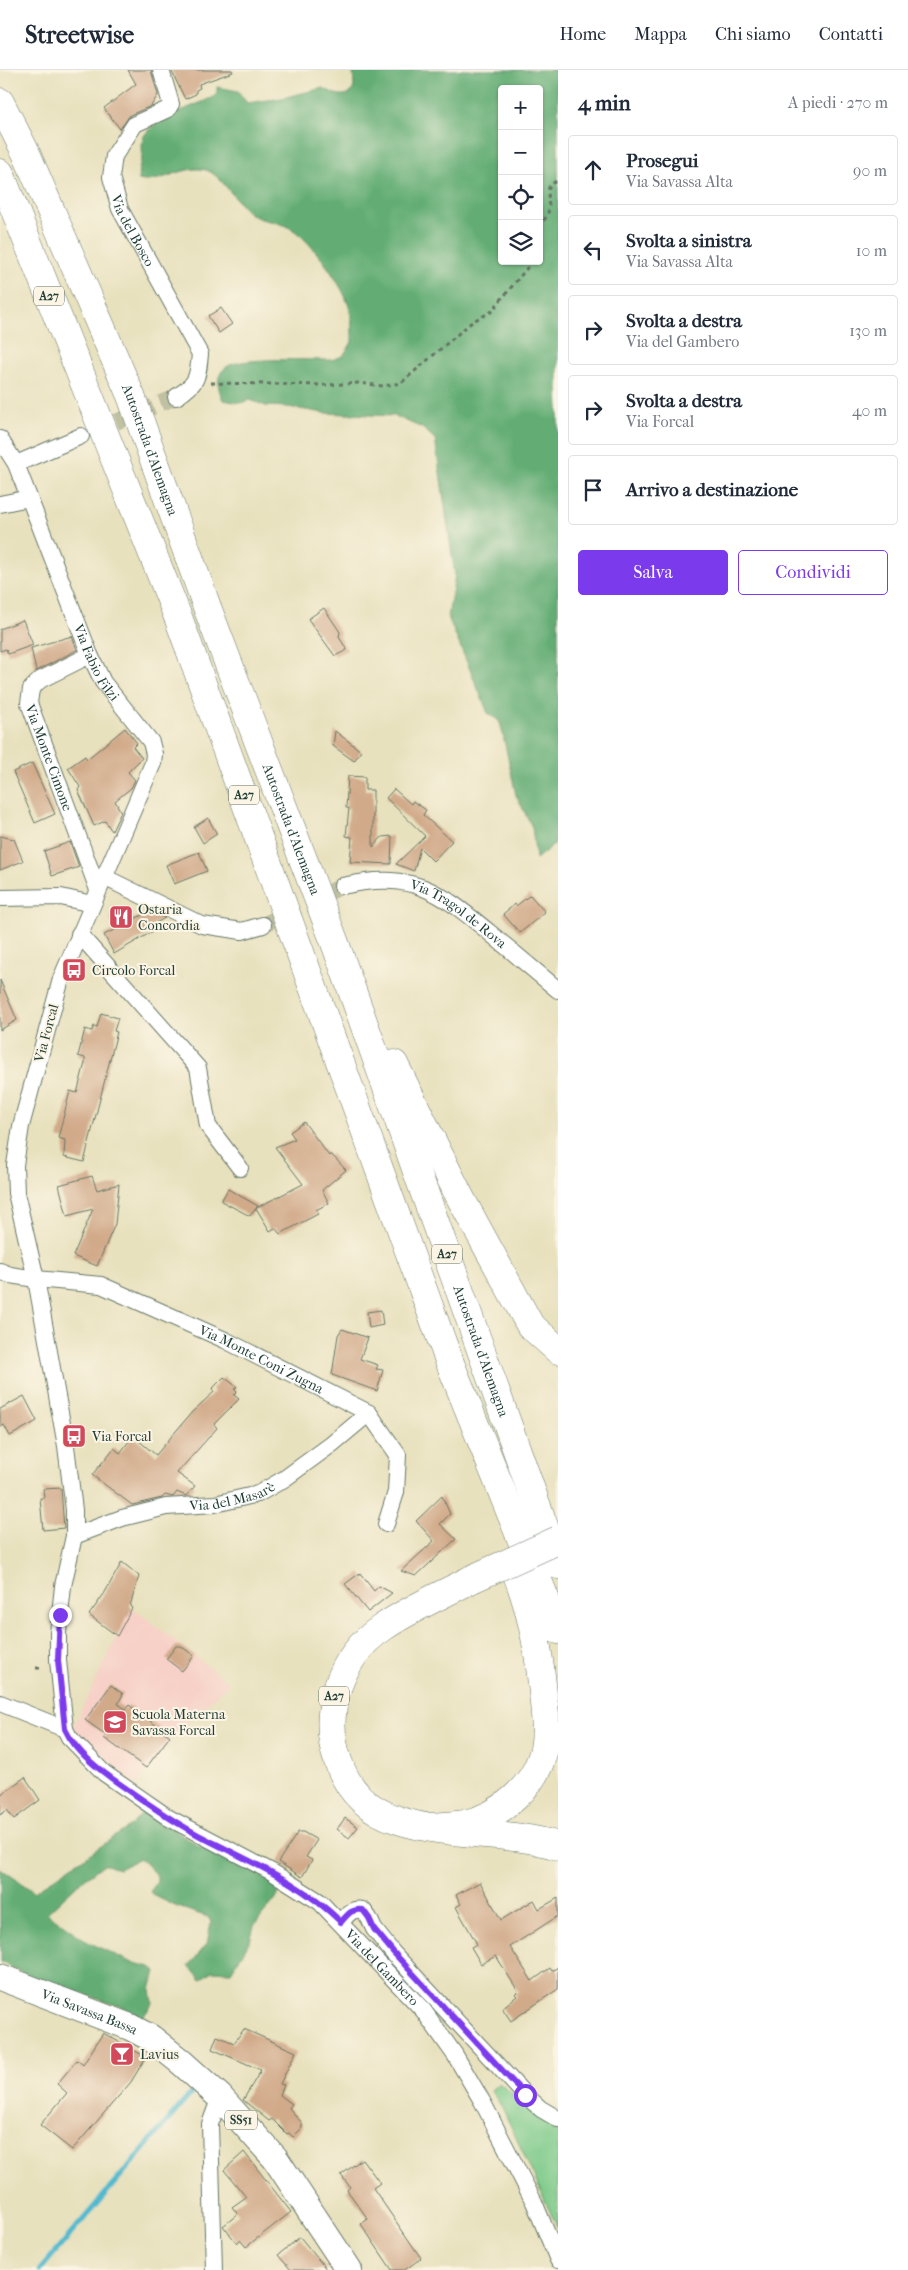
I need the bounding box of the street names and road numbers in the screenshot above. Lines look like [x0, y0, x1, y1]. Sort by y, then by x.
street label: Via del Bosco [107, 192, 158, 270]
road number: A27 [34, 287, 64, 306]
street label: Autostrada d'Alemagna [117, 381, 182, 518]
street label: Via Fabio Filzi [70, 621, 123, 704]
street label: Via Monte Cimone [21, 701, 76, 814]
street label: Autostrada d'Alemagna [258, 761, 324, 898]
road number: A27 [229, 786, 259, 804]
street label: Via Tragol de Rova [407, 876, 510, 952]
street label: Via Forcal [30, 1002, 62, 1065]
road number: A27 [432, 1244, 462, 1264]
street label: Autostrada d'Alemagna [449, 1282, 512, 1420]
street label: Via Monte Coni Zugna [195, 1321, 327, 1398]
street label: Via del Masarè [188, 1478, 278, 1515]
road number: A27 [319, 1686, 349, 1705]
street label: Via del Gambero [341, 1925, 422, 2010]
street label: Via Savassa Bassa [38, 1985, 141, 2039]
road number: SS51 [225, 2110, 257, 2130]

